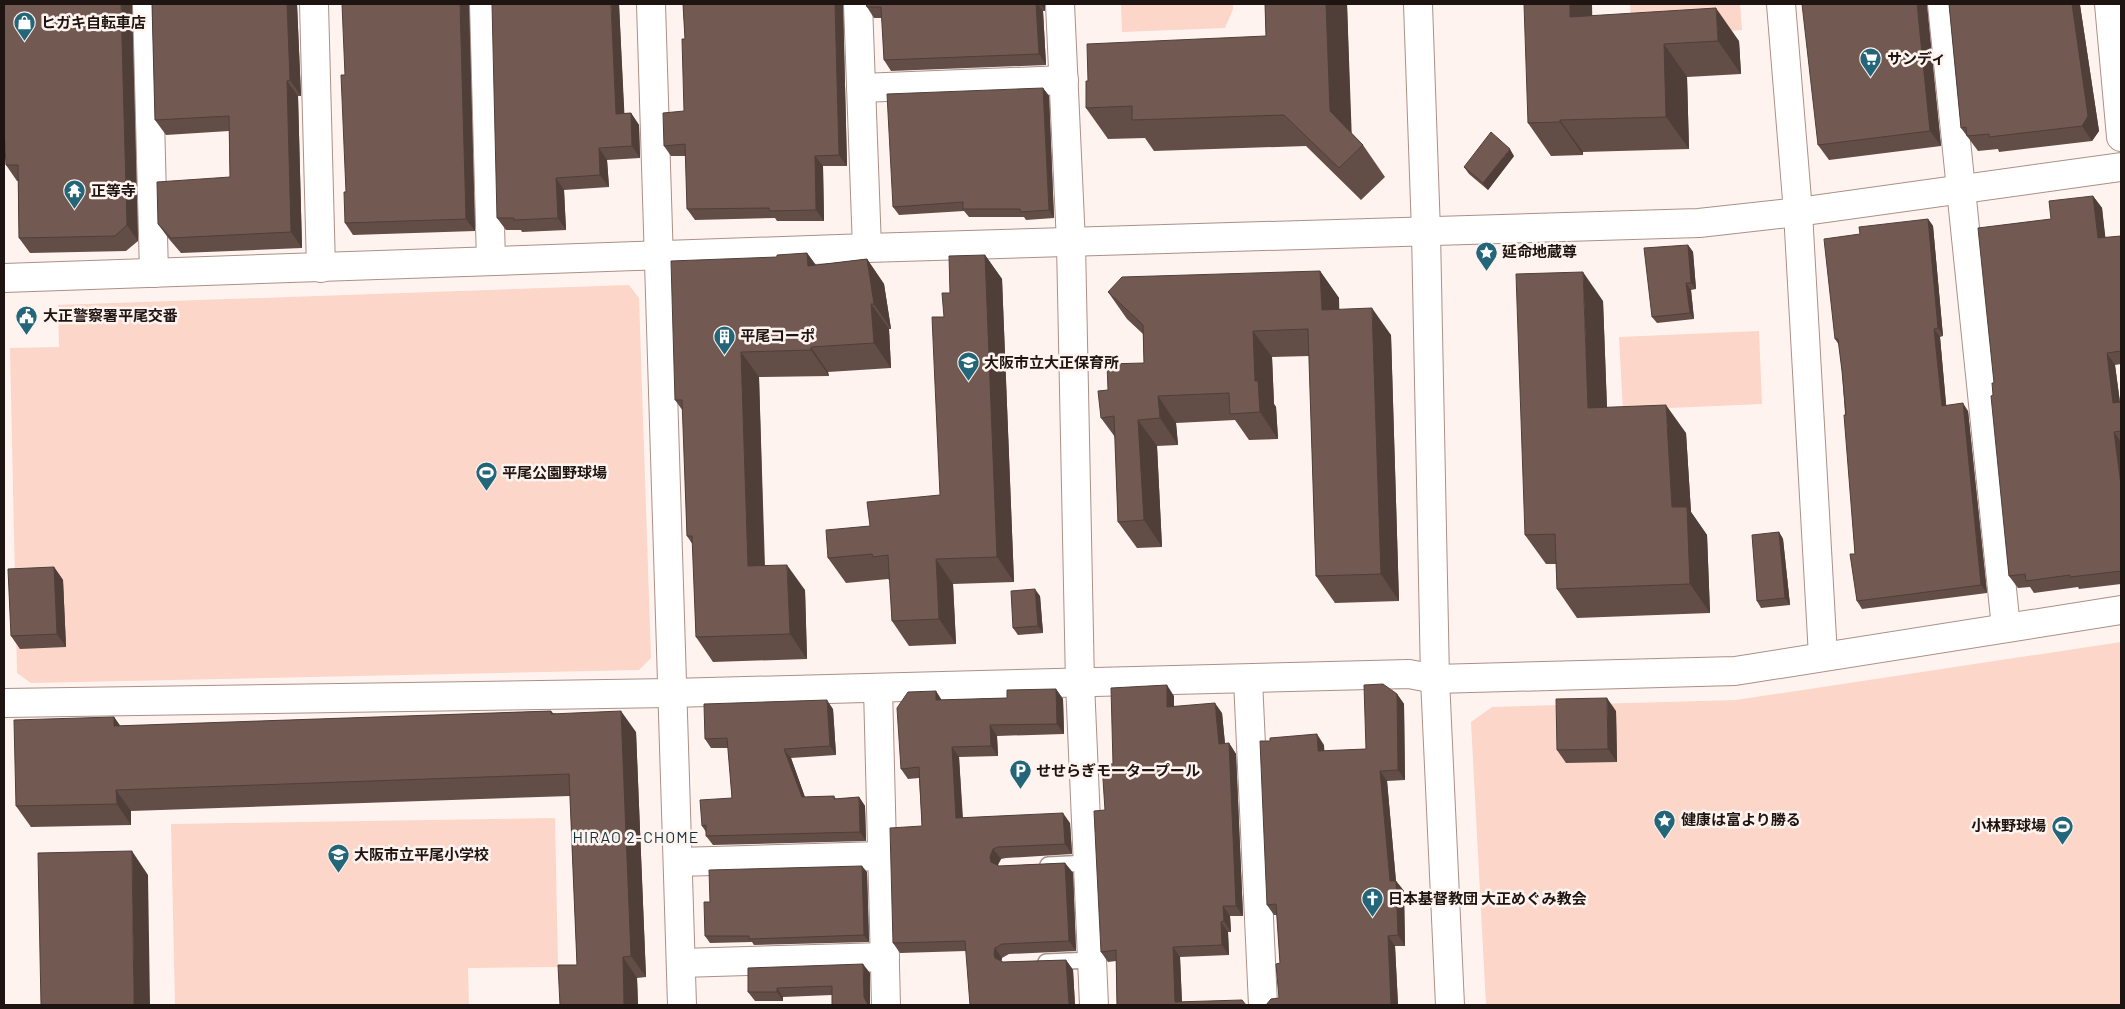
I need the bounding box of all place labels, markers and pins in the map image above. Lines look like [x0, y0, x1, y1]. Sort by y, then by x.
shop icon: ヒガキ自転車店 [13, 11, 37, 42]
place label: ヒガキ自転車店 [41, 13, 146, 31]
supermarket icon: サンディ [1859, 47, 1883, 78]
place label: サンディ [1887, 49, 1946, 67]
temple icon: 正等寺 [63, 179, 87, 210]
place label: 正等寺 [91, 181, 136, 199]
place icon: 延命地蔵尊 [1474, 240, 1498, 271]
place label: 延命地蔵尊 [1502, 242, 1577, 260]
public building icon: 大正警察署平尾交番 [15, 304, 39, 335]
place label: 大正警察署平尾交番 [43, 306, 178, 324]
building icon: 平尾コーポ [712, 324, 736, 355]
place label: 平尾コーポ [740, 326, 815, 344]
school or university icon: 大阪市立大正保育所 [956, 351, 980, 382]
place label: 大阪市立大正保育所 [984, 353, 1119, 371]
sports icon: 平尾公園野球場 [474, 461, 498, 492]
place label: 平尾公園野球場 [502, 463, 607, 481]
parking icon: せせらぎモータープール [1008, 759, 1032, 790]
place label: せせらぎモータープール [1036, 761, 1200, 779]
place icon: 健康は富より勝る [1653, 808, 1677, 839]
place label: 健康は富より勝る [1681, 810, 1801, 828]
sports icon: 小林野球場 [2050, 814, 2074, 845]
place label: 小林野球場 [1971, 816, 2046, 834]
school or university icon: 大阪市立平尾小学校 [326, 843, 350, 874]
place label: 大阪市立平尾小学校 [354, 845, 489, 863]
church icon: 日本基督教団 大正めぐみ教会 [1360, 887, 1384, 918]
place label: 日本基督教団 大正めぐみ教会 [1388, 889, 1586, 907]

